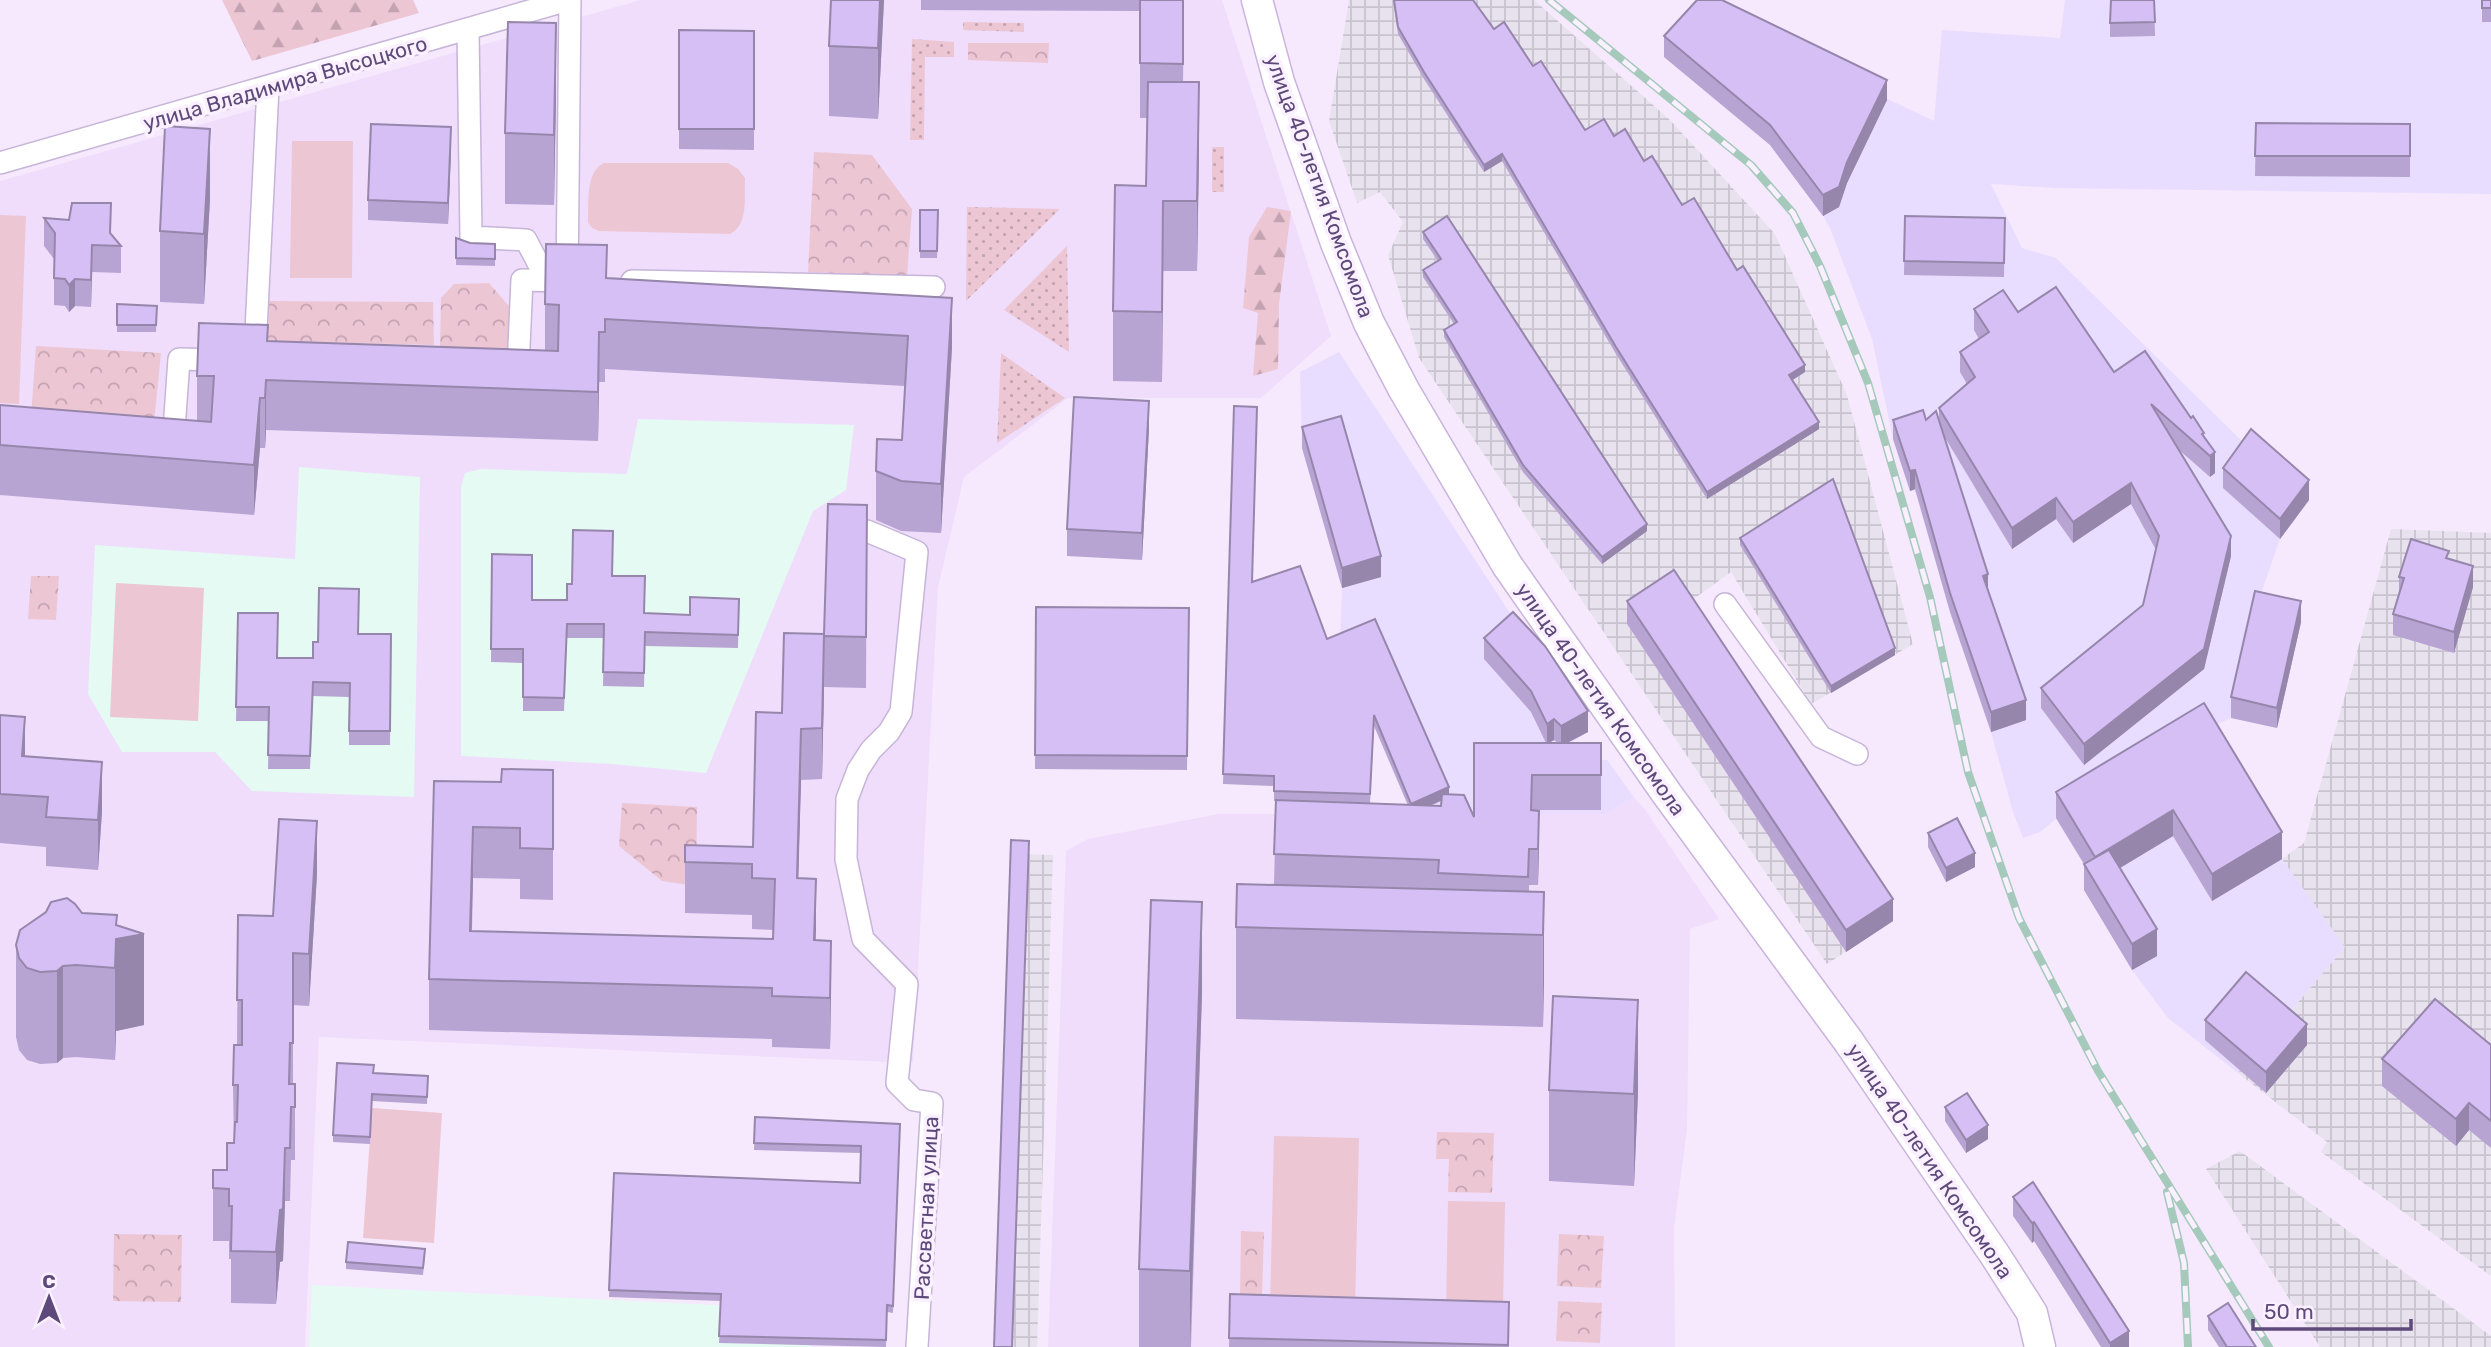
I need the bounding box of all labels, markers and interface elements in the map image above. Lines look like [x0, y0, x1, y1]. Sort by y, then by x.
street label: улица Владимира Высоцкого [140, 30, 430, 136]
street label: улица 40-летия Комсомола [1261, 51, 1379, 321]
street label: улица 40-летия Комсомола [1511, 578, 1691, 820]
street label: улица 40-летия Комсомола [1842, 1039, 2018, 1283]
street label: Рассветная улица [909, 1116, 943, 1300]
north arrow [14, 1263, 84, 1333]
text: С [42, 1270, 56, 1293]
scale bar [2253, 1288, 2410, 1332]
text: 50 m [2264, 1299, 2314, 1324]

